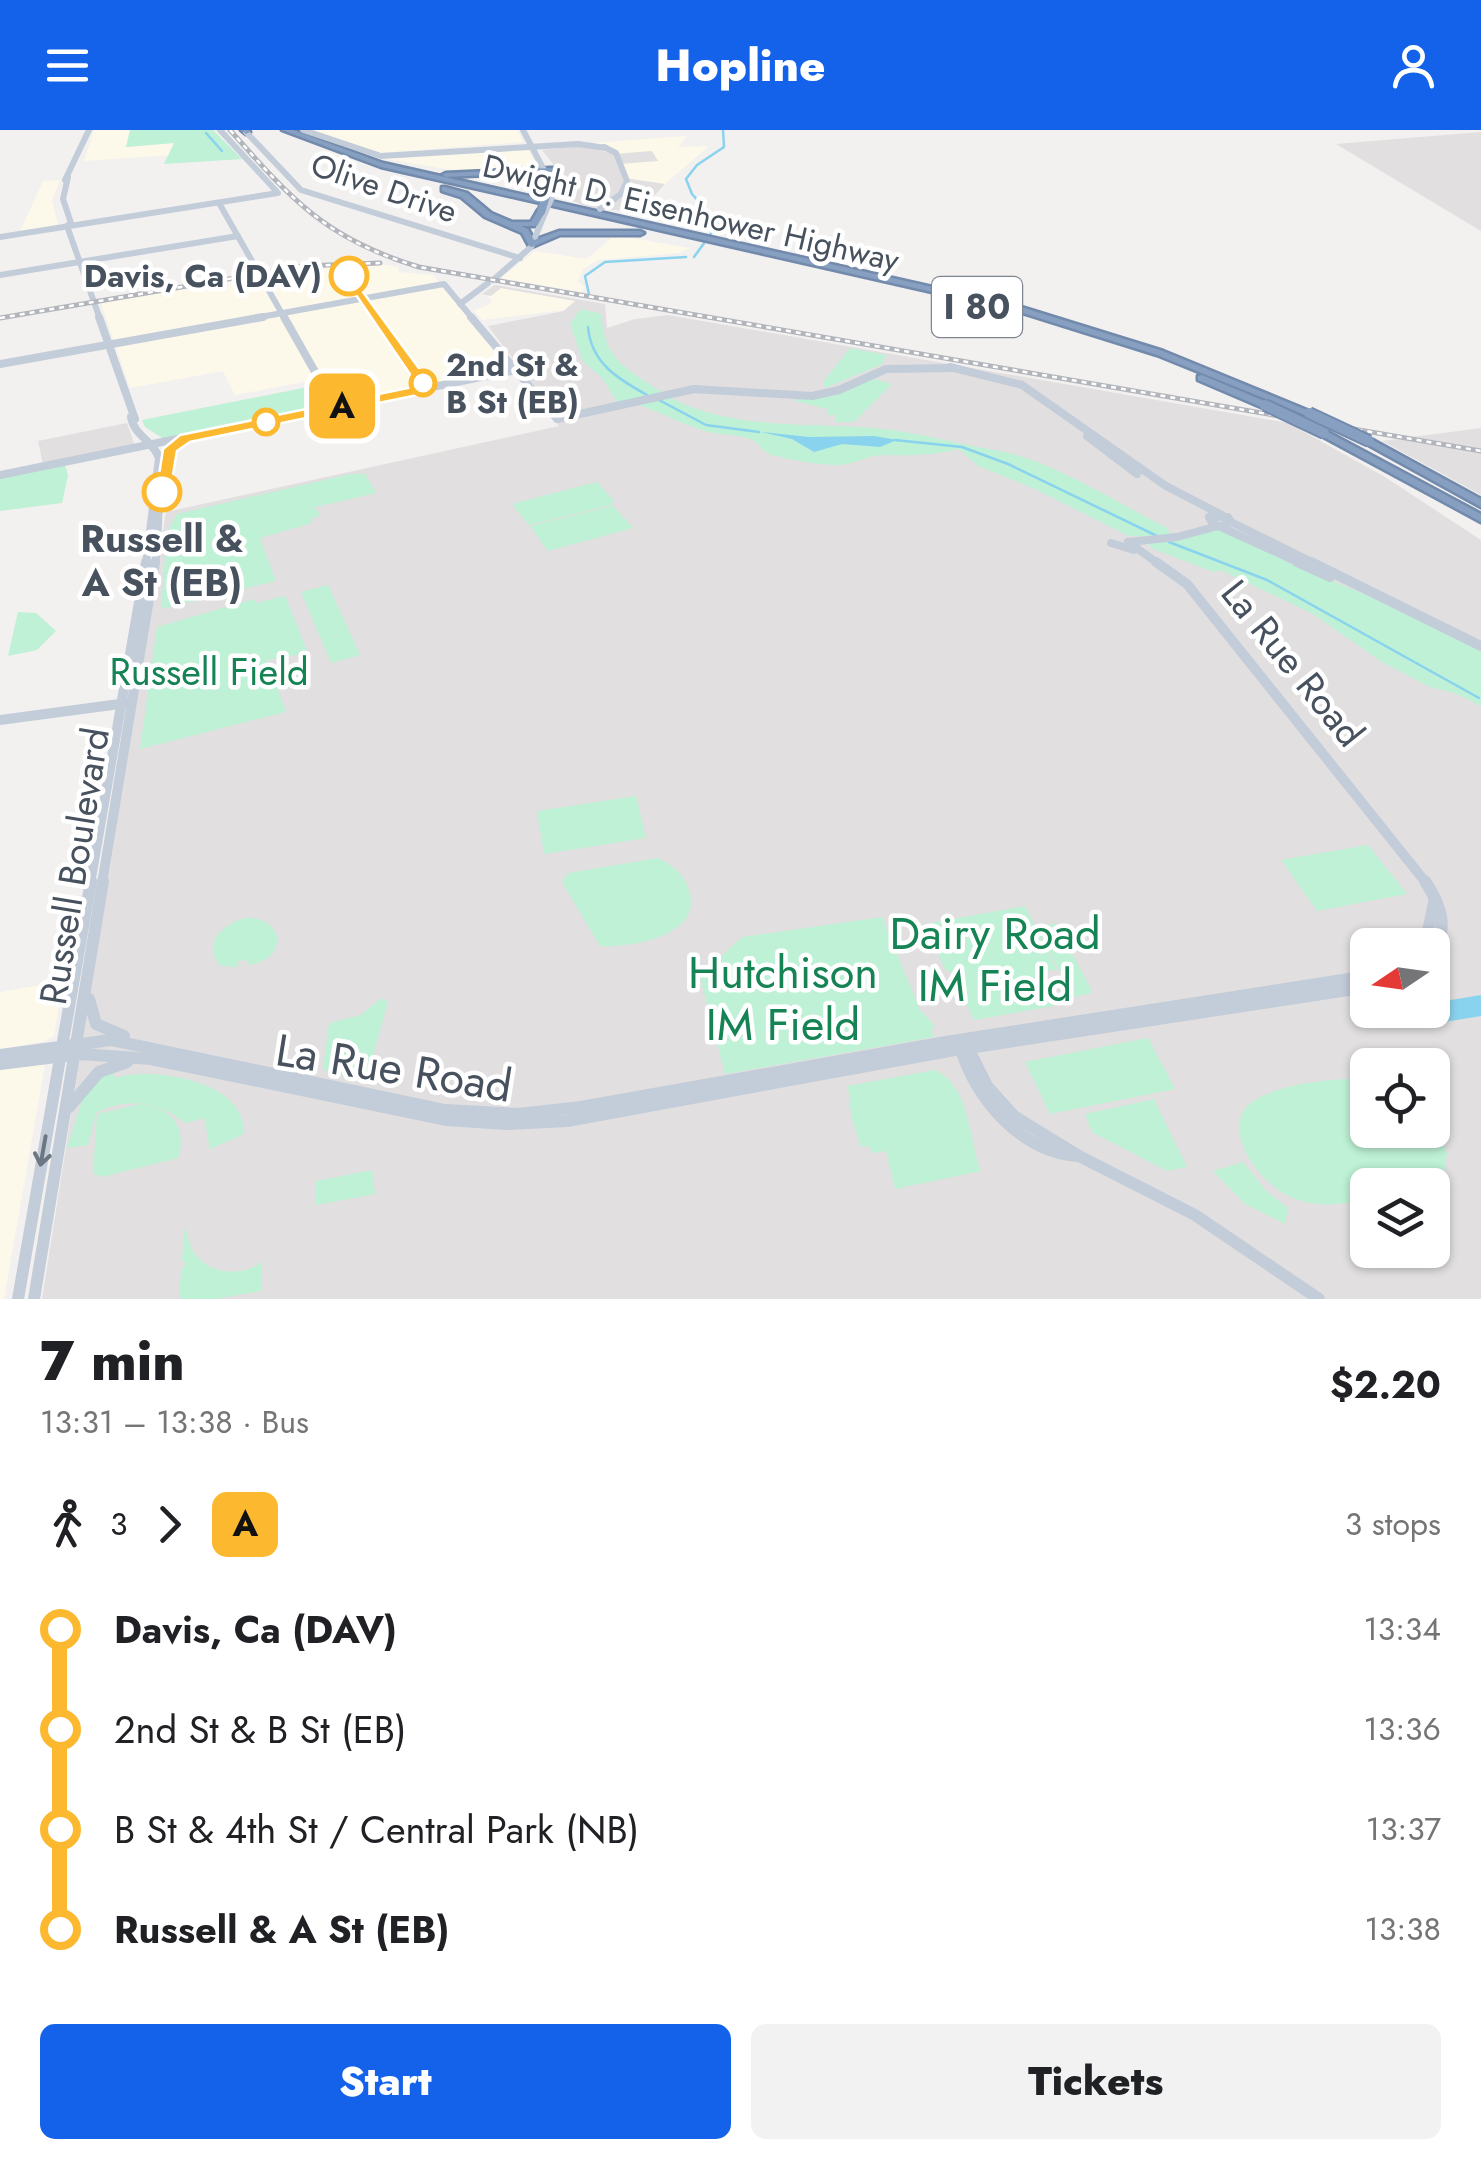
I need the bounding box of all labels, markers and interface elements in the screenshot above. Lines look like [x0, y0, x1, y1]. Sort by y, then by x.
text: Hopline [655, 33, 826, 98]
icon: menu [40, 38, 95, 93]
icon: person [1386, 38, 1441, 93]
street label: Olive Drive [305, 142, 463, 234]
street label: Dwight D. Eisenhower Highway [478, 143, 905, 284]
place label: Davis, Ca (DAV) [84, 253, 322, 299]
marker: Davis, Ca (DAV) [330, 257, 368, 295]
road number: I 80 [932, 277, 1022, 337]
place label: 2nd St & B St (EB) [446, 342, 579, 425]
marker: 2nd St & B St (EB) [410, 370, 436, 396]
line badge: A [310, 374, 374, 438]
text: A [329, 381, 355, 431]
unlabelled marker [253, 409, 279, 435]
marker: Russell & A St (EB) [143, 473, 181, 511]
place label: Russell & A St (EB) [80, 511, 244, 610]
street label: La Rue Road [1208, 568, 1378, 758]
park label: Russell Field [109, 644, 309, 699]
street label: Russell Boulevard [25, 724, 123, 1008]
park label: Dairy Road IM Field [889, 901, 1101, 1018]
north arrow [1350, 928, 1450, 1028]
map controls [1350, 928, 1450, 1268]
park label: Hutchison IM Field [688, 940, 878, 1057]
street label: La Rue Road [271, 1017, 517, 1119]
button: locate [1350, 1048, 1450, 1148]
one-way arrow [33, 1134, 51, 1167]
button: layers [1350, 1168, 1450, 1268]
text: 7 min [40, 1321, 185, 1401]
text: $2.20 [1330, 1357, 1441, 1412]
text: 13:31 – 13:38 · Bus [40, 1399, 309, 1445]
icon: walk [40, 1497, 95, 1552]
icon: forward [142, 1497, 197, 1552]
text: A [232, 1499, 258, 1549]
text: 3 [110, 1501, 127, 1547]
text: 3 stops [1345, 1501, 1441, 1547]
text: Davis, Ca (DAV) [114, 1602, 397, 1657]
text: 13:34 [1363, 1606, 1441, 1652]
text: 2nd St & B St (EB) [114, 1702, 407, 1757]
text: 13:36 [1364, 1706, 1441, 1752]
text: B St & 4th St / Central Park (NB) [114, 1802, 639, 1857]
text: 13:37 [1366, 1806, 1441, 1852]
text: Russell & A St (EB) [114, 1902, 449, 1957]
text: 13:38 [1365, 1906, 1441, 1952]
button: Start [40, 2024, 731, 2139]
button: Tickets [751, 2024, 1441, 2139]

